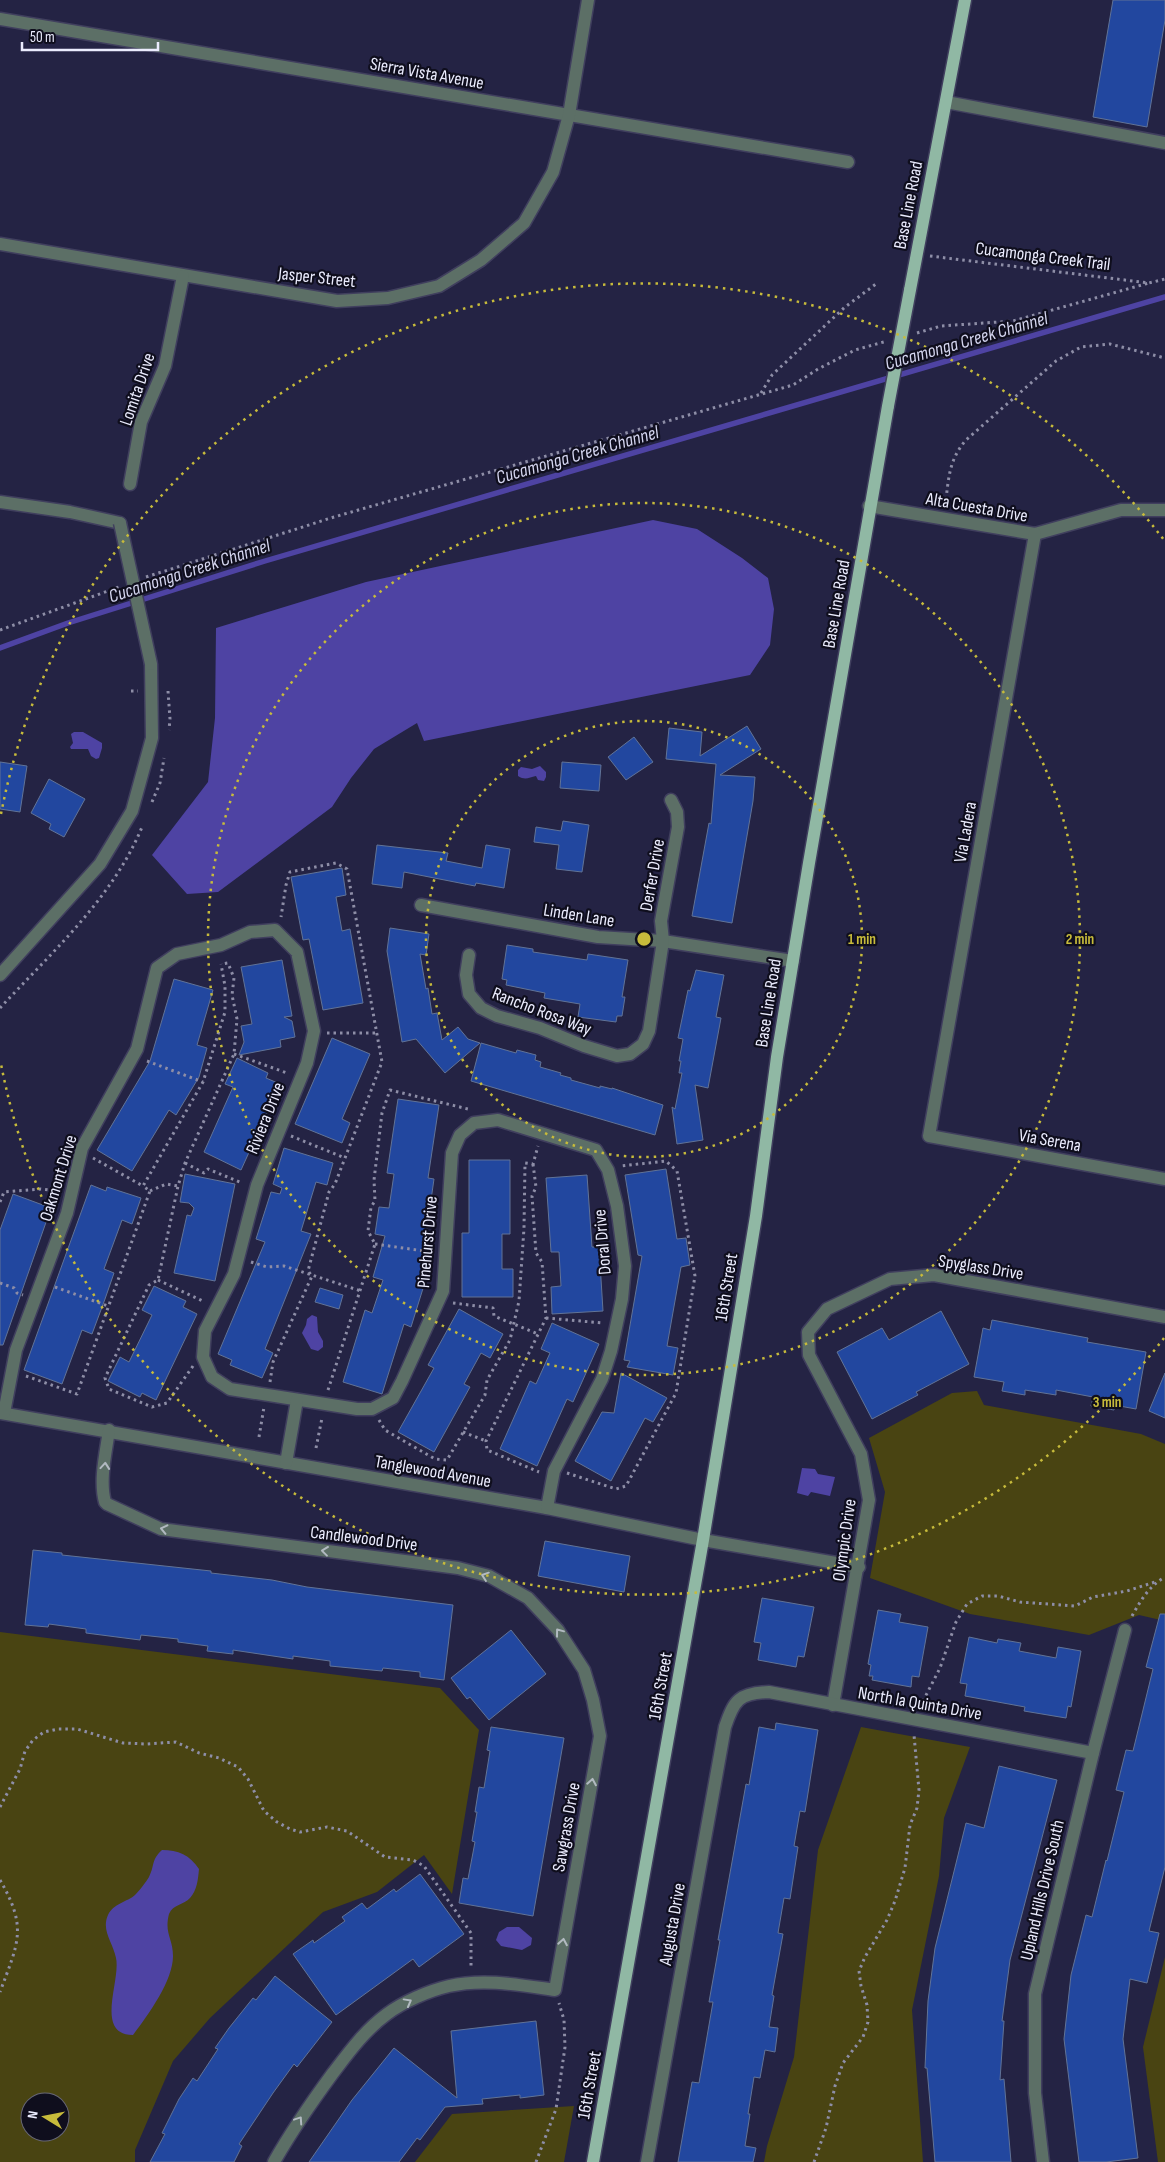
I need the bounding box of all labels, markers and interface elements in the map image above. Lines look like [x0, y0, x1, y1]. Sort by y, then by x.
scale bar [22, 20, 159, 52]
text: 50 m [30, 28, 55, 47]
street label: Sierra Vista Avenue [368, 53, 485, 94]
street label: Base Line Road [890, 159, 927, 251]
street label: Cucamonga Creek Trail [974, 238, 1112, 275]
street label: Jasper Street [276, 263, 357, 292]
water label: Cucamonga Creek Channel [882, 307, 1051, 376]
street label: Lomita Drive [115, 350, 160, 428]
water label: Cucamonga Creek Channel [493, 421, 662, 490]
street label: Alta Cuesta Drive [923, 488, 1029, 527]
water label: Cucamonga Creek Channel [106, 534, 274, 608]
street label: Base Line Road [818, 558, 855, 650]
street label: Via Ladera [950, 800, 981, 864]
street label: Derfer Drive [636, 837, 669, 913]
street label: Linden Lane [542, 900, 616, 931]
centre of rings [635, 930, 653, 948]
text: 1 min [848, 930, 876, 949]
text: 2 min [1066, 930, 1094, 949]
street label: Base Line Road [751, 957, 786, 1049]
street label: Rancho Rosa Way [489, 983, 594, 1040]
street label: Riviera Drive [242, 1079, 289, 1157]
street label: Via Serena [1017, 1125, 1083, 1156]
street label: Oakmont Drive [35, 1132, 82, 1224]
street label: Pinehurst Drive [413, 1195, 442, 1289]
street label: Doral Drive [589, 1208, 616, 1276]
street label: Spyglass Drive [937, 1250, 1025, 1285]
street label: 16th Street [711, 1251, 742, 1322]
text: 3 min [1093, 1393, 1121, 1412]
street label: Tanglewood Avenue [373, 1451, 493, 1492]
one-way arrow [99, 1462, 110, 1470]
street label: Olympic Drive [828, 1498, 861, 1583]
street label: Candlewood Drive [309, 1522, 419, 1555]
one-way arrow [160, 1524, 169, 1535]
one-way arrow [321, 1546, 329, 1556]
one-way arrow [482, 1571, 490, 1581]
one-way arrow [556, 1629, 564, 1638]
street label: 16th Street [644, 1650, 677, 1722]
street label: North la Quinta Drive [856, 1682, 984, 1725]
one-way arrow [586, 1778, 596, 1787]
street label: Sawgrass Drive [548, 1781, 585, 1873]
street label: Upland Hills Drive South [1016, 1818, 1069, 1962]
street label: Augusta Drive [655, 1881, 690, 1968]
one-way arrow [558, 1938, 568, 1947]
one-way arrow [403, 1999, 412, 2009]
street label: 16th Street [573, 2049, 606, 2121]
north arrow [20, 2092, 70, 2142]
text: N [24, 2110, 42, 2120]
one-way arrow [292, 2116, 302, 2125]

